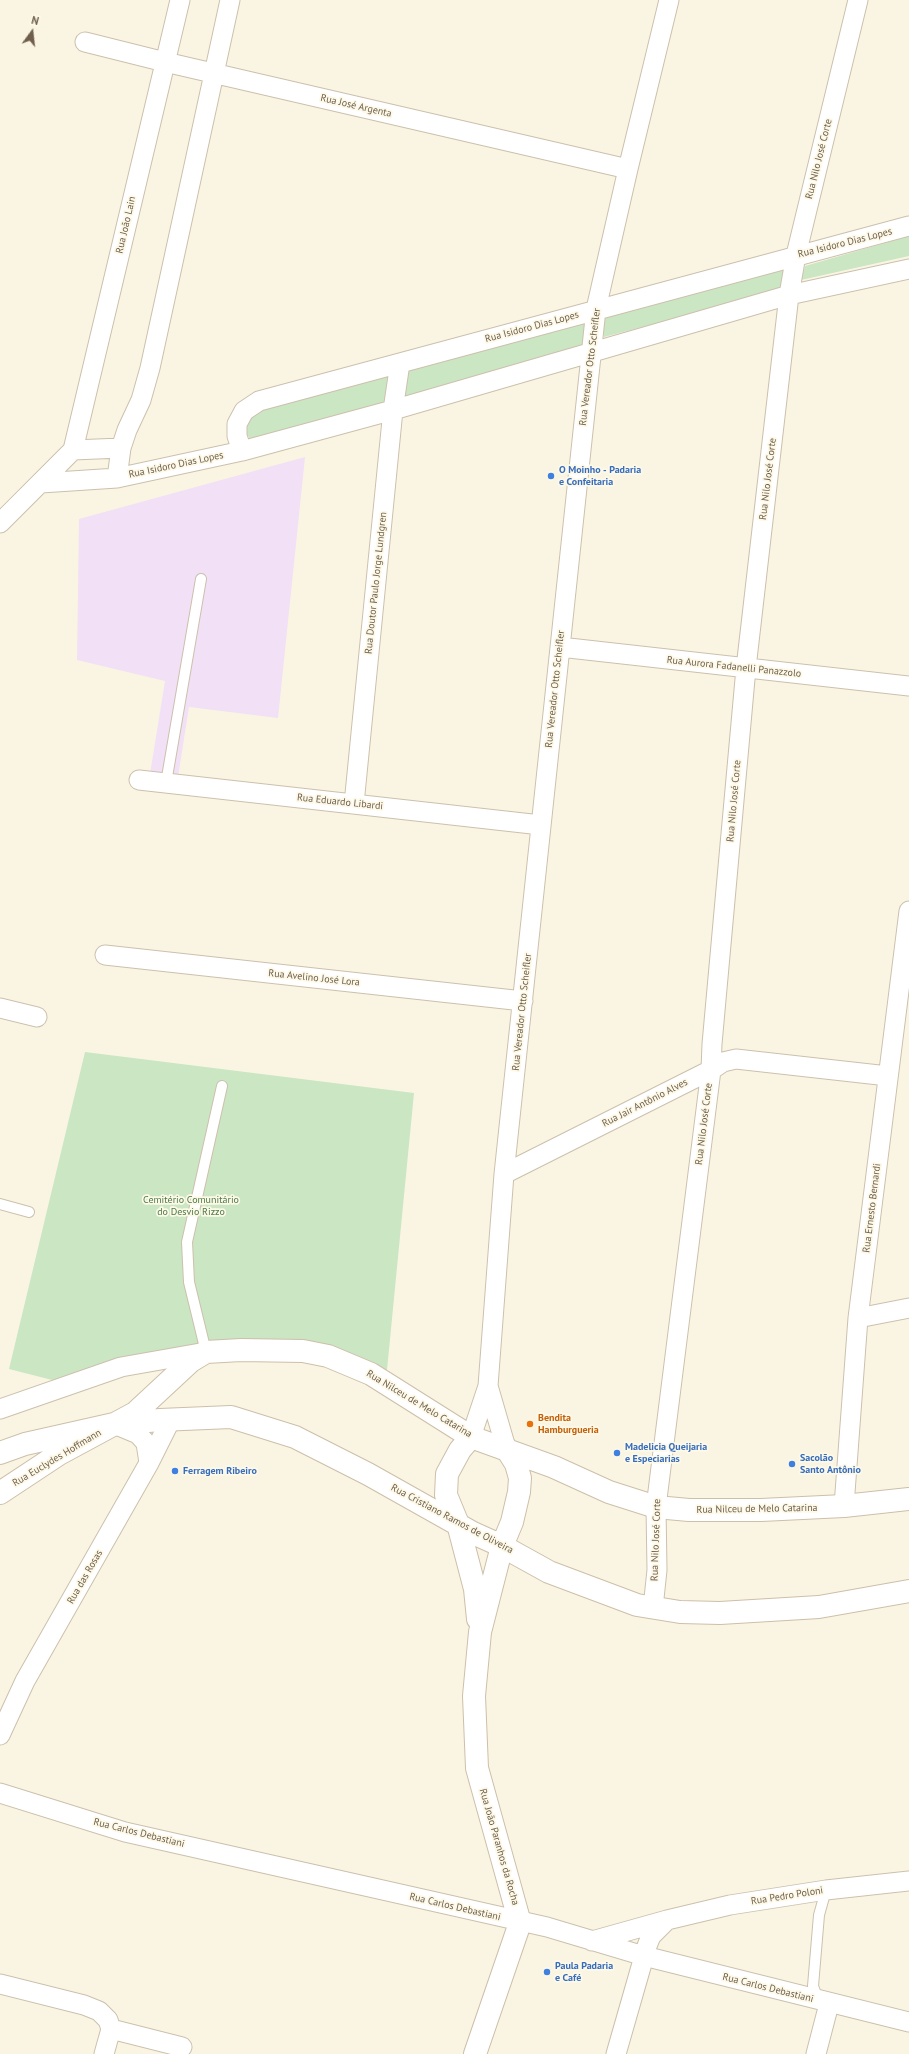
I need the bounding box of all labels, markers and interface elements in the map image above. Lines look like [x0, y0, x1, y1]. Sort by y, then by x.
north arrow [12, 12, 52, 52]
text: N [30, 13, 40, 28]
street label: Rua José Argenta [319, 92, 393, 120]
street label: Rua Nilo José Corte [803, 118, 835, 200]
street label: Rua João Lain [114, 195, 138, 255]
street label: Rua Isidoro Dias Lopes [797, 226, 893, 260]
street label: Rua Vereador Otto Scheifler [577, 308, 603, 426]
street label: Rua Isidoro Dias Lopes [484, 309, 580, 345]
street label: Rua Nilo José Corte [757, 437, 779, 521]
street label: Rua Isidoro Dias Lopes [128, 449, 224, 481]
place label: O Moinho - Padaria e Confeitaria [559, 464, 641, 488]
marker: O Moinho - Padaria e Confeitaria [546, 471, 556, 481]
street label: Rua Doutor Paulo Jorge Lundgren [363, 511, 389, 655]
street label: Rua Vereador Otto Scheifler [543, 630, 567, 748]
street label: Rua Aurora Fadanelli Panazzolo [666, 654, 802, 680]
street label: Rua Nilo José Corte [724, 760, 744, 842]
street label: Rua Eduardo Libardi [296, 792, 384, 812]
street label: Rua Vereador Otto Scheifler [510, 953, 534, 1071]
street label: Rua Avelino José Lora [268, 967, 360, 989]
street label: Rua Jair Antônio Alves [600, 1076, 690, 1130]
street label: Rua Nilo José Corte [693, 1082, 715, 1166]
street label: Rua Ernesto Bernardi [861, 1163, 883, 1253]
park label: Cemitério Comunitário do Desvio Rizzo [143, 1194, 239, 1218]
street label: Rua Nilceu de Melo Catarina [364, 1368, 474, 1440]
place label: Bendita Hamburgueria [538, 1412, 599, 1436]
marker: Bendita Hamburgueria [525, 1419, 535, 1429]
street label: Rua Euclydes Hoffmann [10, 1427, 104, 1489]
place label: Madelicia Queijaria e Especiarias [625, 1441, 707, 1464]
marker: Madelicia Queijaria e Especiarias [612, 1448, 622, 1458]
place label: Sacolão Santo Antônio [800, 1452, 861, 1476]
marker: Sacolão Santo Antônio [787, 1459, 797, 1469]
place label: Ferragem Ribeiro [183, 1465, 257, 1477]
marker: Ferragem Ribeiro [170, 1466, 180, 1476]
street label: Rua Cristiano Ramos de Oliveira [389, 1482, 515, 1556]
street label: Rua Nilo José Corte [649, 1499, 663, 1581]
street label: Rua Nilceu de Melo Catarina [696, 1502, 818, 1516]
street label: Rua das Rosas [65, 1548, 105, 1606]
street label: Rua João Paranhos da Rocha [477, 1787, 521, 1907]
street label: Rua Carlos Debastiani [92, 1816, 186, 1850]
street label: Rua Pedro Poloni [750, 1884, 824, 1908]
street label: Rua Carlos Debastiani [408, 1891, 502, 1923]
place label: Paula Padaria e Café [555, 1960, 613, 1984]
marker: Paula Padaria e Café [542, 1967, 552, 1977]
street label: Rua Carlos Debastiani [721, 1971, 815, 2005]

